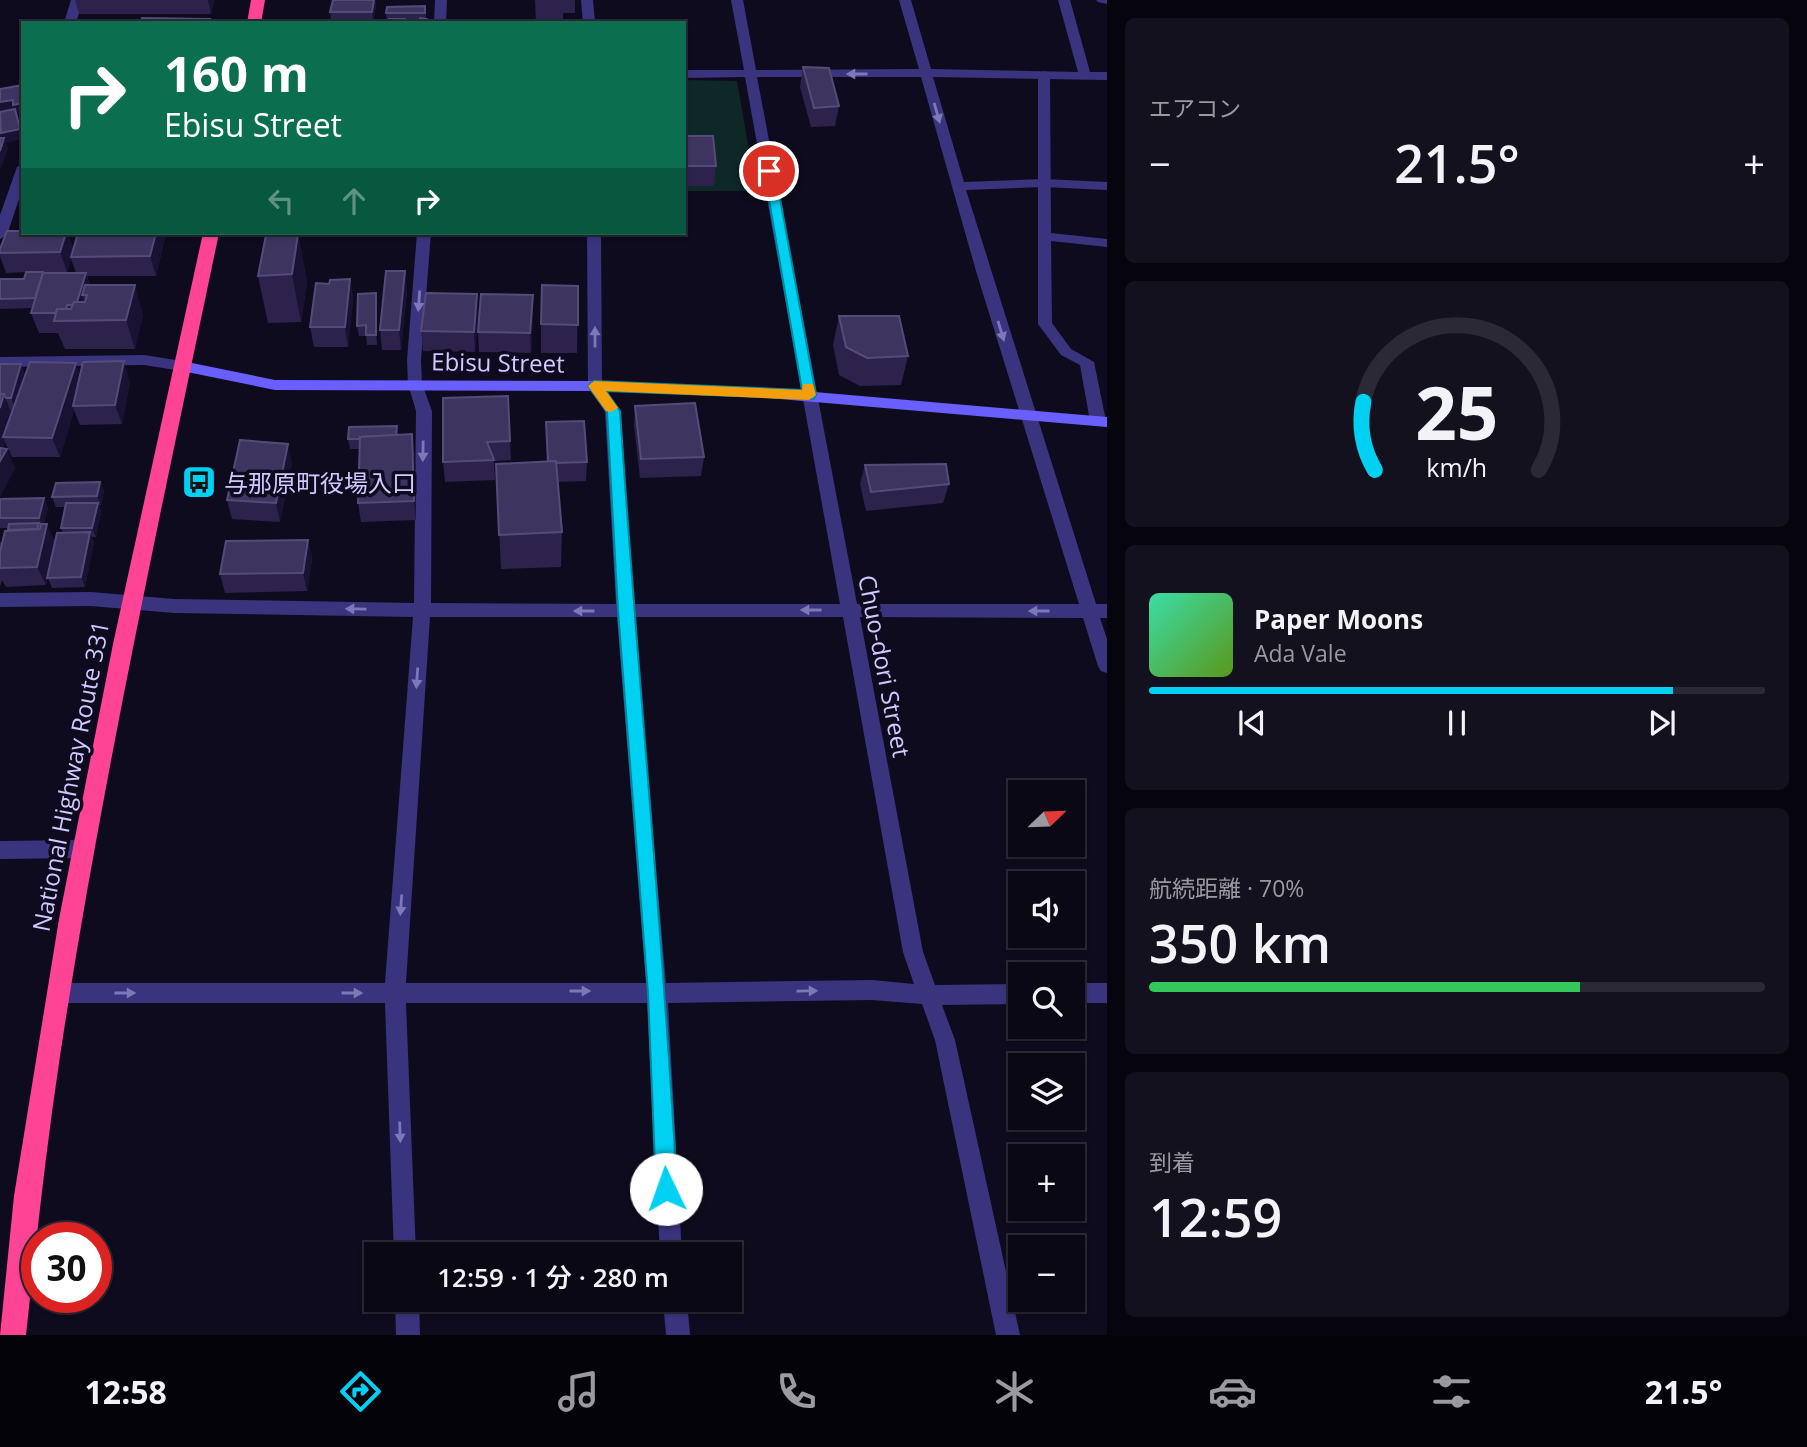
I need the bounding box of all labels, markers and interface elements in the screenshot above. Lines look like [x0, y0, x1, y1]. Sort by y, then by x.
text: 160 m [164, 40, 309, 106]
icon: right [49, 49, 140, 140]
one-way arrow [846, 68, 868, 79]
text: エアコン [1149, 92, 1241, 124]
one-way arrow [932, 102, 943, 124]
text: Ebisu Street [164, 103, 342, 146]
text: 21.5° [1394, 127, 1520, 198]
text: − [1149, 137, 1171, 189]
text: + [1743, 137, 1765, 189]
pin [739, 141, 799, 201]
icon: arrive [750, 152, 788, 190]
icon: left [262, 182, 300, 220]
icon: ahead [335, 182, 373, 220]
icon: right [408, 182, 446, 220]
one-way arrow [413, 290, 424, 312]
one-way arrow [997, 321, 1007, 342]
one-way arrow [589, 326, 601, 348]
street label: Ebisu Street [431, 344, 565, 380]
text: 25 [1415, 363, 1499, 462]
one-way arrow [418, 440, 429, 462]
text: km/h [1427, 450, 1487, 484]
bus stop icon: 与那原町役場入口 [180, 463, 218, 501]
place label: 与那原町役場入口 [224, 466, 416, 499]
street label: Chuo-dori Street [851, 572, 919, 760]
text: Paper Moons [1254, 601, 1423, 637]
one-way arrow [345, 603, 367, 615]
one-way arrow [800, 604, 822, 616]
one-way arrow [573, 605, 595, 617]
one-way arrow [1028, 605, 1050, 617]
street label: National Highway Route 331 [24, 618, 116, 934]
text: Ada Vale [1254, 637, 1347, 669]
one-way arrow [411, 667, 422, 689]
icon: previous [1233, 704, 1271, 742]
icon: pause [1438, 704, 1476, 742]
icon: next [1643, 704, 1681, 742]
north arrow [1008, 780, 1085, 858]
map controls [1008, 780, 1085, 1312]
button: sound [1008, 871, 1085, 948]
text: 航続距離 · 70% [1149, 872, 1304, 904]
one-way arrow [395, 894, 406, 916]
text: 350 km [1149, 907, 1331, 978]
button: search [1008, 962, 1085, 1039]
one-way arrow [569, 985, 591, 997]
one-way arrow [796, 985, 818, 997]
one-way arrow [114, 987, 136, 999]
one-way arrow [342, 987, 364, 999]
button: layers [1008, 1053, 1085, 1130]
one-way arrow [395, 1122, 406, 1144]
button: + [1008, 1144, 1085, 1221]
text: 到着 [1149, 1146, 1195, 1178]
position arrow [629, 1152, 703, 1226]
text: 12:59 [1149, 1181, 1282, 1252]
speed limit sign: 30 [21, 1222, 112, 1313]
button: − [1008, 1235, 1085, 1312]
text: 12:59 · 1 分 · 280 m [437, 1259, 669, 1295]
icon: directions [336, 1367, 385, 1416]
icon: music [554, 1367, 603, 1416]
icon: phone [772, 1367, 821, 1416]
icon: climate [990, 1367, 1039, 1416]
icon: car [1208, 1367, 1257, 1416]
icon: filters [1427, 1367, 1476, 1416]
text: 12:58 [85, 1370, 167, 1413]
text: 21.5° [1645, 1370, 1722, 1413]

